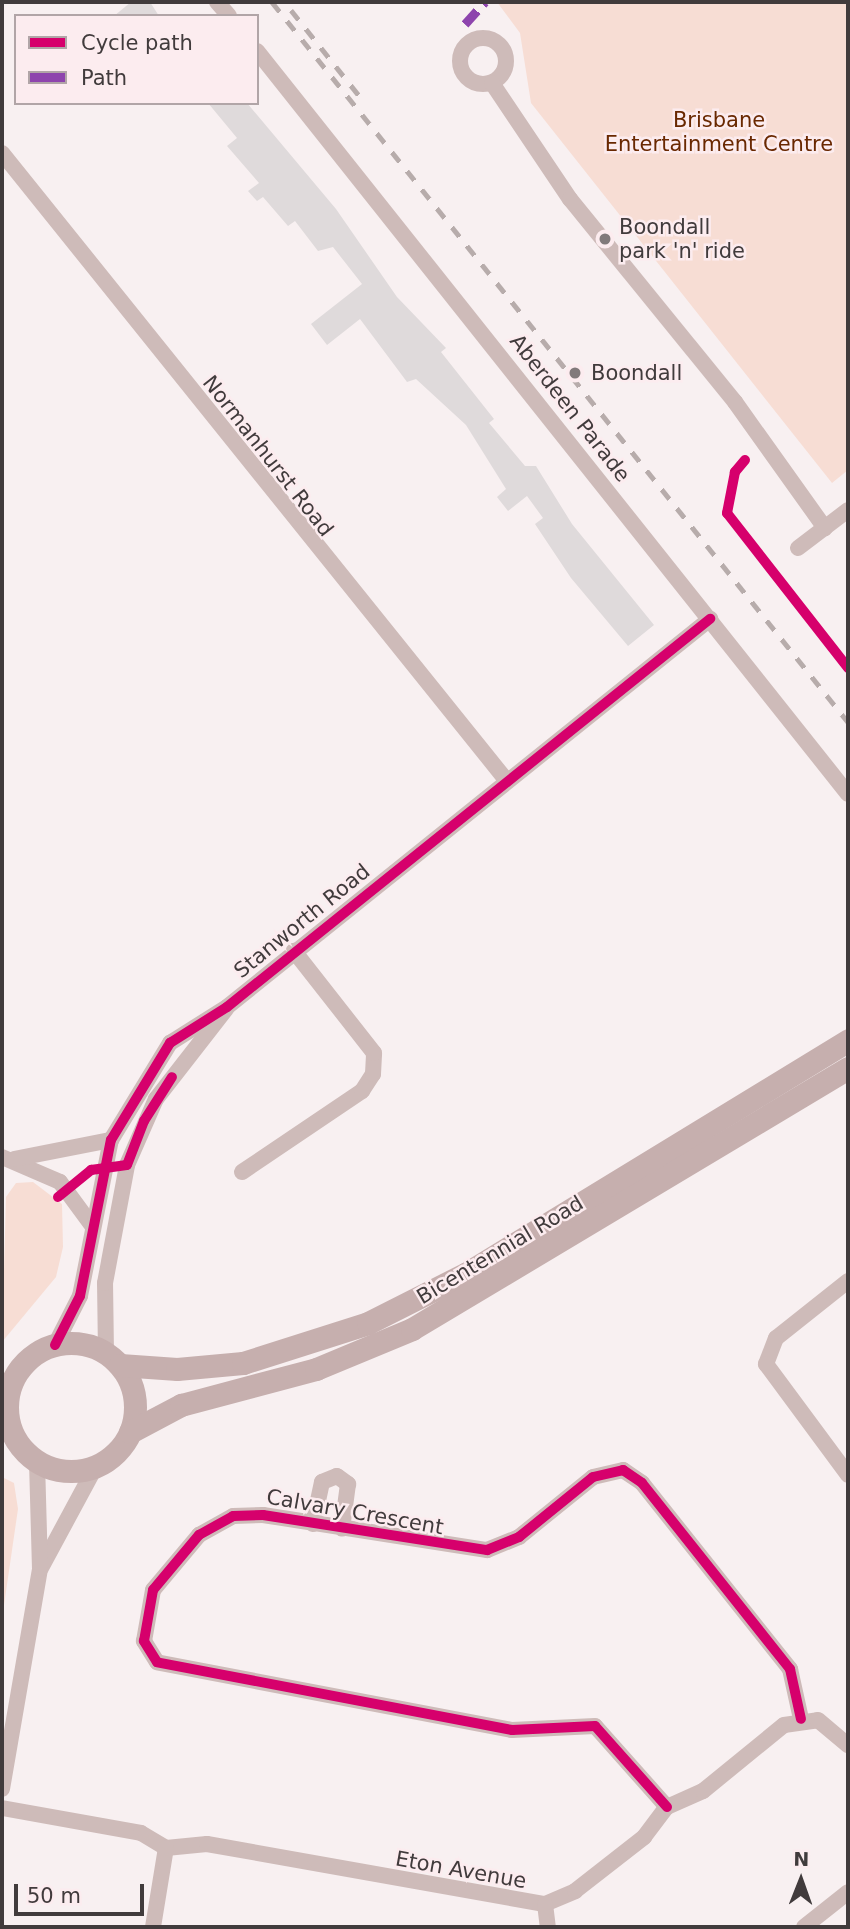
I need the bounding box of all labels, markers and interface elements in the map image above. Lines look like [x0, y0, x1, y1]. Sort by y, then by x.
legend [14, 14, 259, 105]
text: Cycle path [81, 31, 193, 55]
text: Path [81, 66, 127, 90]
park label: Brisbane Entertainment Centre [605, 107, 833, 157]
place label: Boondall park 'n' ride [619, 214, 745, 264]
marker: Boondall park 'n' ride [597, 231, 613, 247]
street label: Aberdeen Parade [505, 329, 635, 487]
place label: Boondall [591, 360, 682, 386]
marker: Boondall [565, 363, 585, 383]
street label: Normanhurst Road [197, 371, 339, 541]
street label: Stanworth Road [229, 859, 375, 983]
street label: Bicentennial Road [412, 1190, 588, 1310]
street label: Calvary Crescent [265, 1484, 445, 1540]
north arrow [766, 1845, 836, 1915]
street label: Eton Avenue [394, 1846, 528, 1894]
text: N [793, 1848, 810, 1870]
scale bar [18, 1870, 147, 1914]
text: 50 m [27, 1884, 81, 1908]

